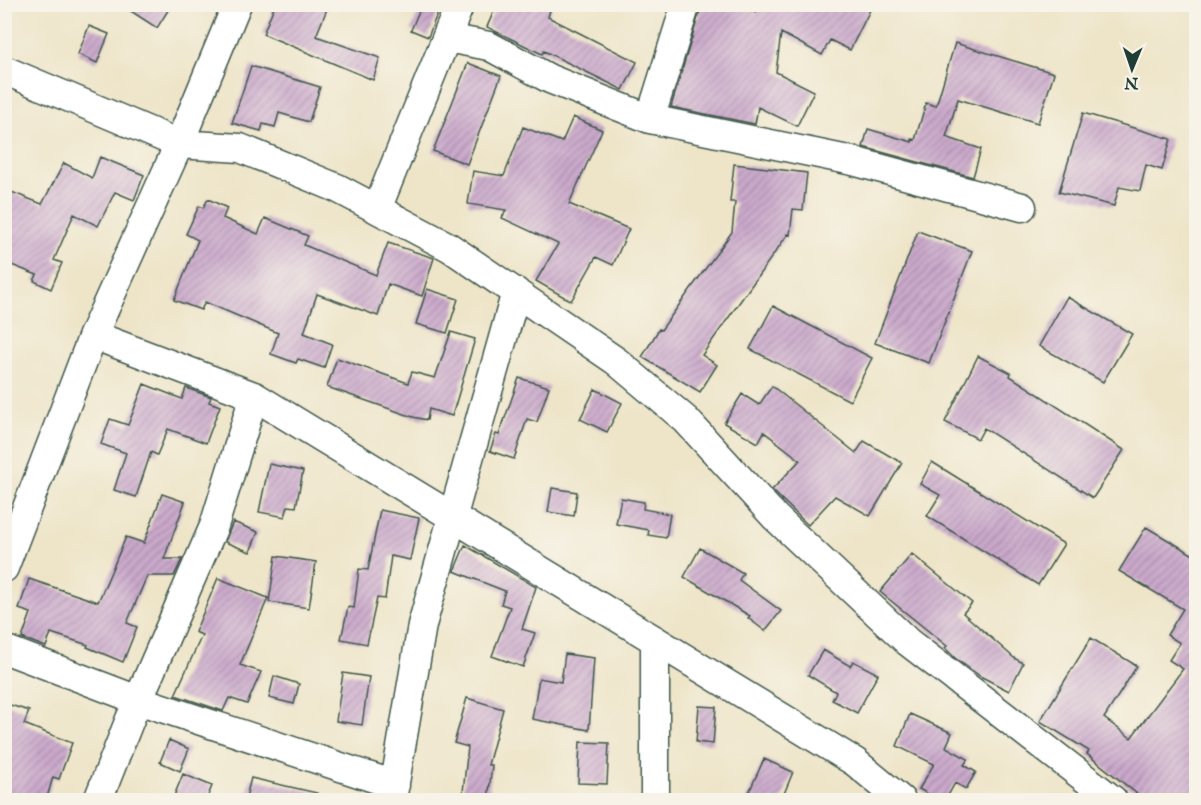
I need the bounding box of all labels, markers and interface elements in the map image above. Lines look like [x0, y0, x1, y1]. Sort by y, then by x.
north arrow [1102, 39, 1162, 99]
text: N [1124, 72, 1140, 92]

